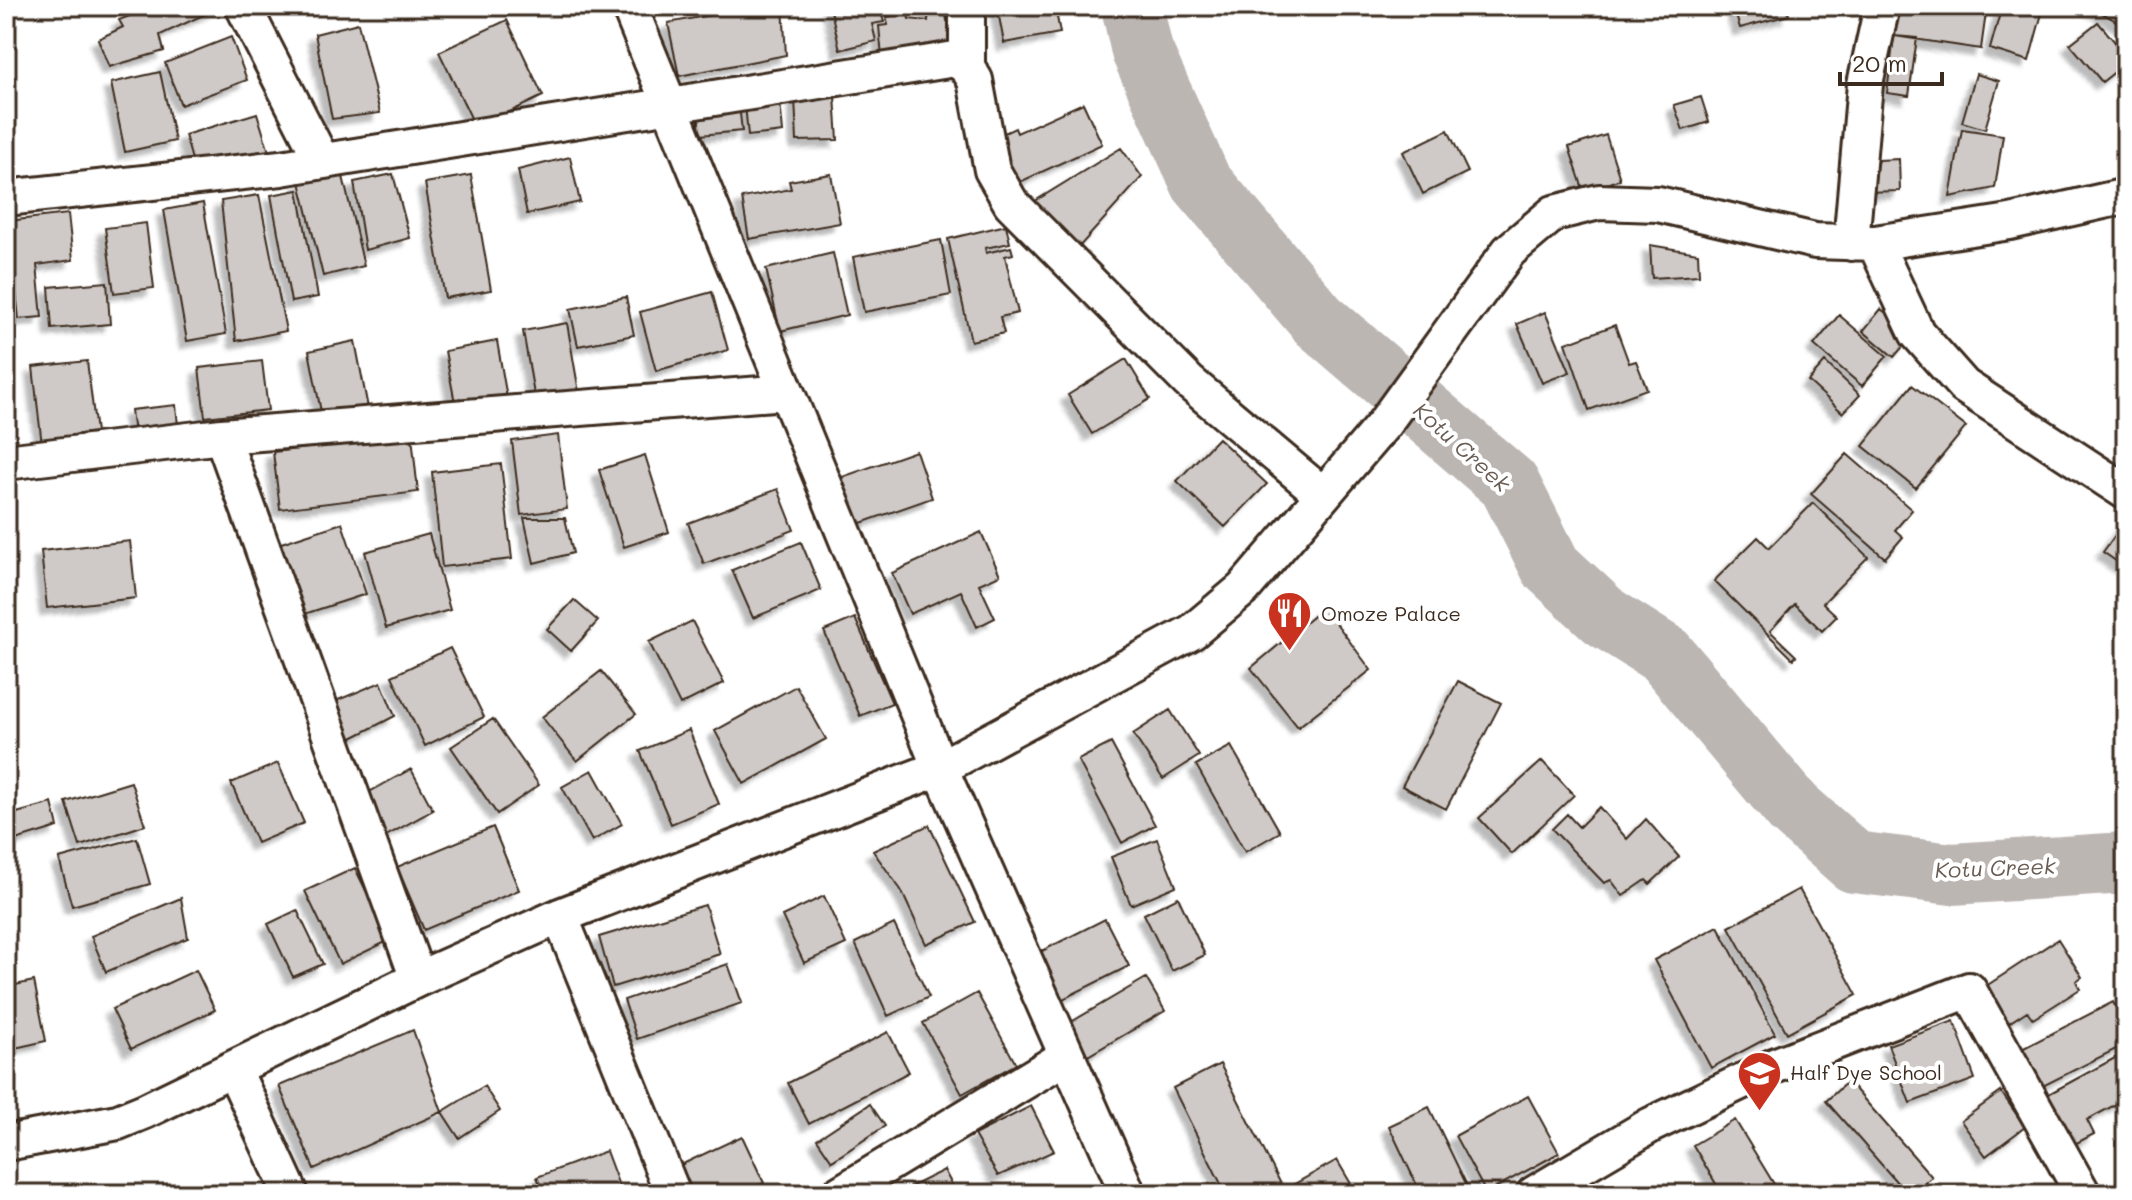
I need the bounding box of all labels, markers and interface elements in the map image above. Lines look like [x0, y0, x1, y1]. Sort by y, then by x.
scale bar [1840, 36, 1942, 86]
text: 20 m [1852, 47, 1907, 78]
water label: Kotu Creek [1408, 395, 1518, 499]
restaurant icon: Omoze Palace [1266, 590, 1314, 653]
place label: Omoze Palace [1321, 600, 1461, 626]
water label: Kotu Creek [1934, 851, 2057, 884]
school or university icon: Half Dye School [1735, 1049, 1783, 1112]
place label: Half Dye School [1790, 1059, 1942, 1085]

